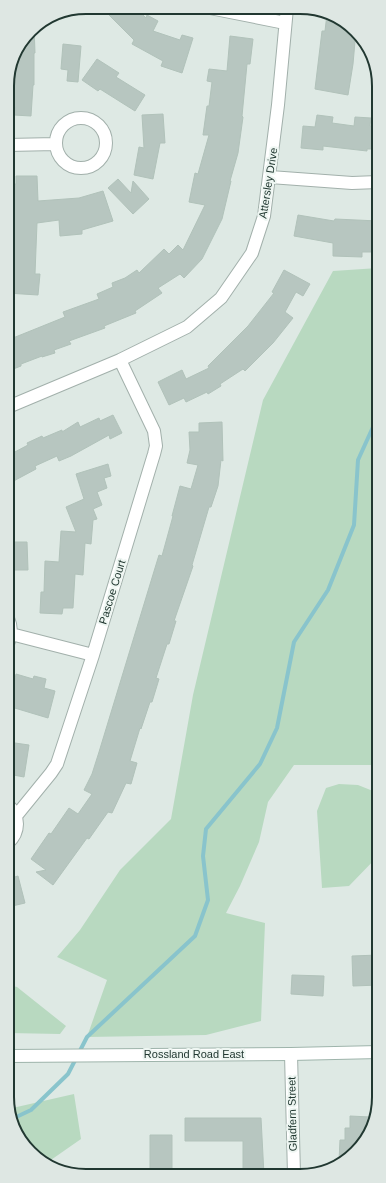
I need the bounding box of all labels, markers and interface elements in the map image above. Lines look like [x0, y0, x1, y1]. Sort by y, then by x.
street label: Attersley Drive [256, 147, 280, 219]
street label: Pascoe Court [97, 558, 127, 626]
street label: Rossland Road East [144, 1048, 244, 1060]
street label: Gladfern Street [285, 1077, 299, 1151]

